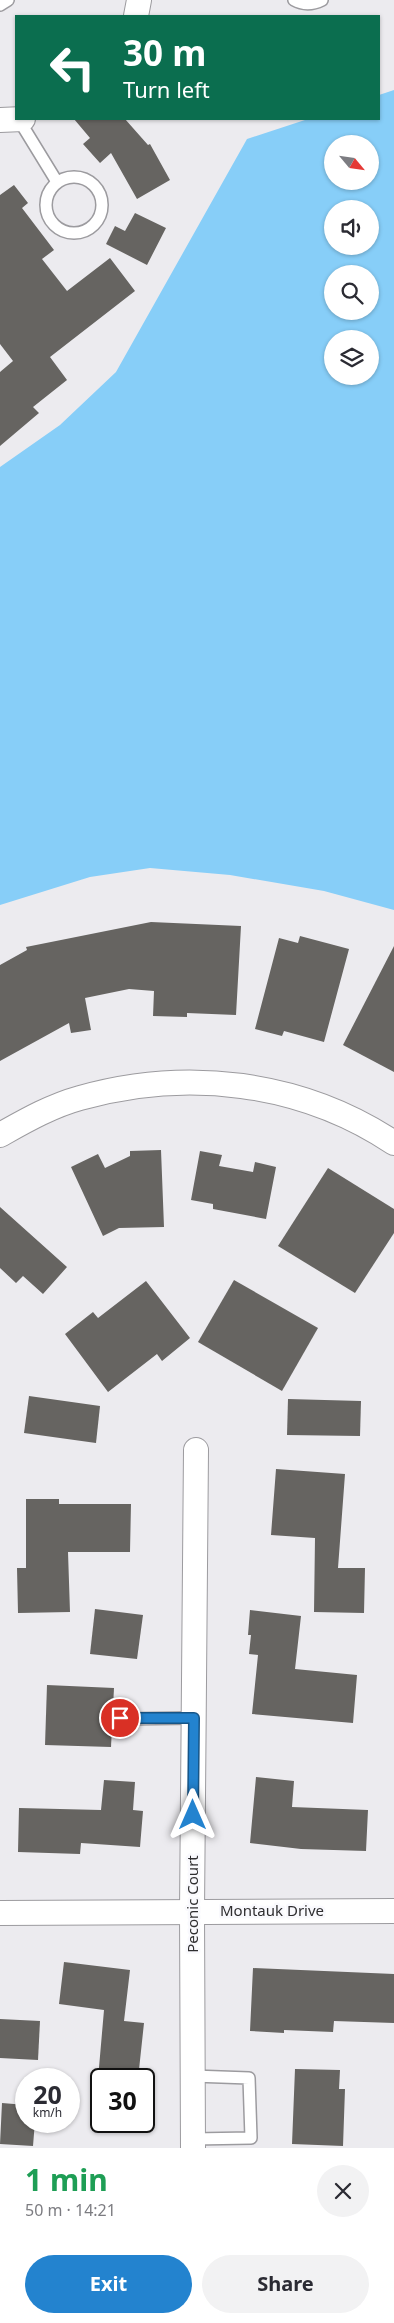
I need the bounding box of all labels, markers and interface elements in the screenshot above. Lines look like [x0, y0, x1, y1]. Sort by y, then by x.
text: 30 m [123, 29, 206, 76]
icon: left [40, 35, 105, 100]
text: Turn left [123, 74, 210, 104]
north arrow [324, 135, 379, 190]
map controls [324, 135, 379, 385]
button: sound [324, 200, 379, 255]
button: search [324, 265, 379, 320]
button: layers [324, 330, 379, 385]
pin [99, 1697, 141, 1739]
icon: arrive [106, 1704, 134, 1732]
position arrow [166, 1788, 218, 1840]
street label: Peconic Court [182, 1855, 202, 1953]
street label: Montauk Drive [220, 1900, 324, 1920]
speed limit sign: 30 [90, 2068, 155, 2133]
text: 20 [33, 2077, 62, 2111]
text: km/h [33, 2104, 62, 2121]
text: 1 min [25, 2159, 108, 2200]
button: close [317, 2165, 369, 2217]
text: 50 m · 14:21 [25, 2199, 116, 2221]
button: Exit [25, 2255, 192, 2313]
button: Share [202, 2255, 369, 2313]

